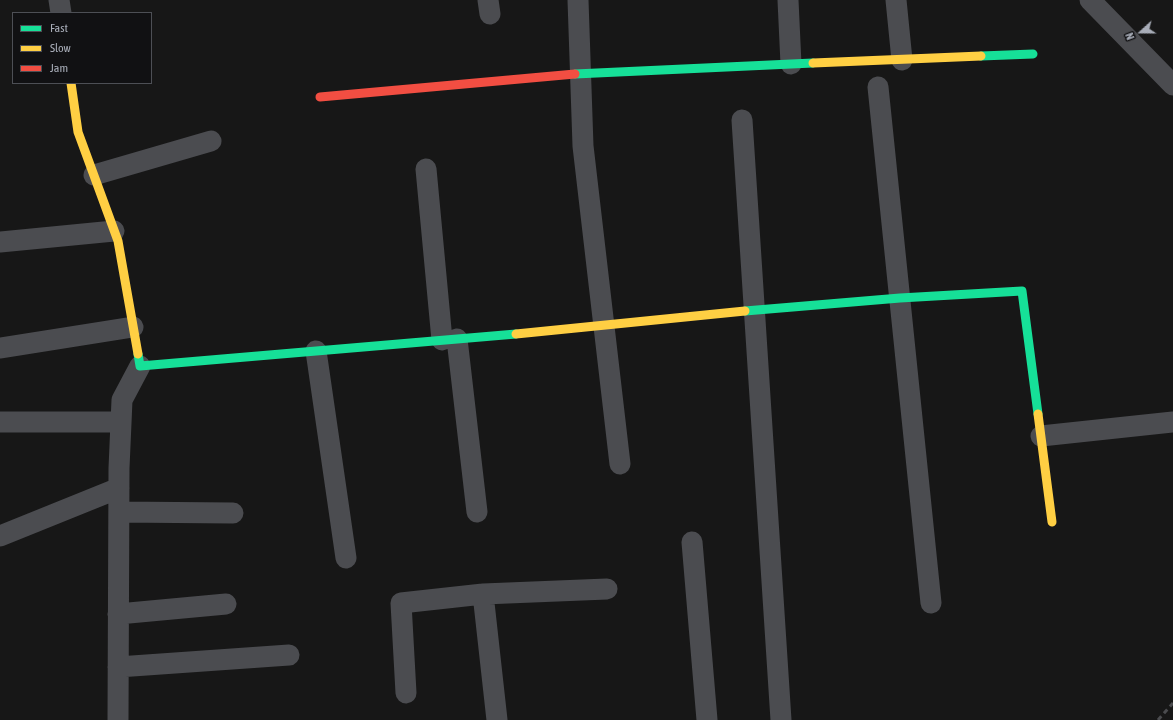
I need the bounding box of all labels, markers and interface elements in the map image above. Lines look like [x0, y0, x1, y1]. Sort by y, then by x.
legend [12, 12, 152, 84]
north arrow [1121, 12, 1161, 52]
text: Fast [50, 21, 68, 35]
text: N [1123, 31, 1137, 41]
text: Slow [50, 41, 71, 55]
text: Jam [50, 61, 68, 75]

